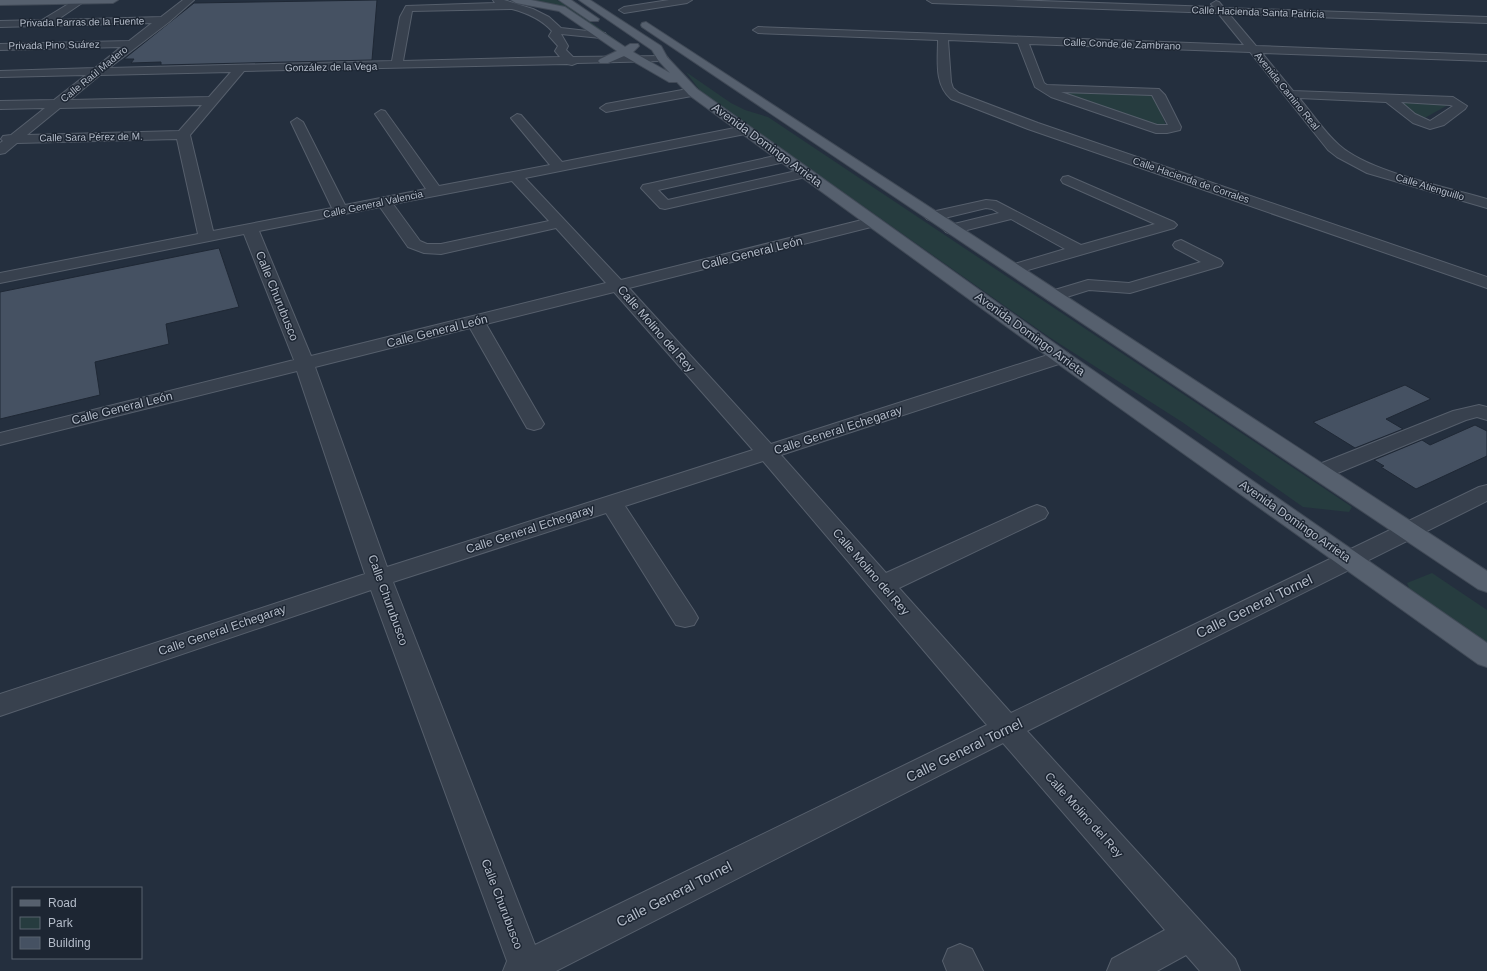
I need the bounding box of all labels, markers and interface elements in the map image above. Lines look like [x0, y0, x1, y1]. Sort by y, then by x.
street label: Calle Hacienda Santa Patricia [1191, 4, 1325, 20]
street label: Privada Parras de la Fuente [20, 15, 145, 29]
street label: Calle Conde de Zambrano [1063, 36, 1181, 52]
street label: Privada Pino Suárez [8, 39, 100, 51]
street label: Calle Raúl Madero [58, 43, 130, 104]
street label: Avenida Camino Real [1252, 50, 1322, 132]
street label: González de la Vega [285, 61, 378, 73]
street label: Avenida Domingo Arrieta [709, 100, 825, 190]
street label: Calle Sara Pérez de M. [39, 131, 143, 143]
street label: Calle Hacienda de Corrales [1131, 155, 1251, 205]
street label: Calle Atienguillo [1394, 171, 1466, 203]
street label: Calle General Valencia [322, 188, 424, 220]
street label: Calle General León [700, 234, 804, 272]
street label: Calle Churubusco [253, 249, 301, 343]
street label: Calle Molino del Rey [615, 283, 697, 375]
street label: Avenida Domingo Arrieta [972, 289, 1088, 379]
street label: Calle General León [385, 312, 489, 350]
street label: Calle General León [70, 389, 174, 427]
street label: Calle General Echegaray [772, 403, 904, 457]
street label: Avenida Domingo Arrieta [1237, 477, 1354, 565]
street label: Calle General Echegaray [464, 502, 596, 556]
street label: Calle Molino del Rey [830, 526, 912, 618]
street label: Calle Churubusco [365, 553, 411, 648]
street label: Calle General Tornel [1193, 571, 1315, 641]
street label: Calle General Echegaray [156, 602, 288, 658]
street label: Calle General Tornel [903, 715, 1025, 785]
street label: Calle Molino del Rey [1042, 769, 1126, 861]
street label: Calle Churubusco [478, 857, 526, 951]
street label: Calle General Tornel [614, 858, 734, 930]
legend [12, 887, 142, 959]
text: Road [48, 896, 77, 910]
text: Park [48, 916, 74, 930]
text: Building [48, 936, 91, 950]

